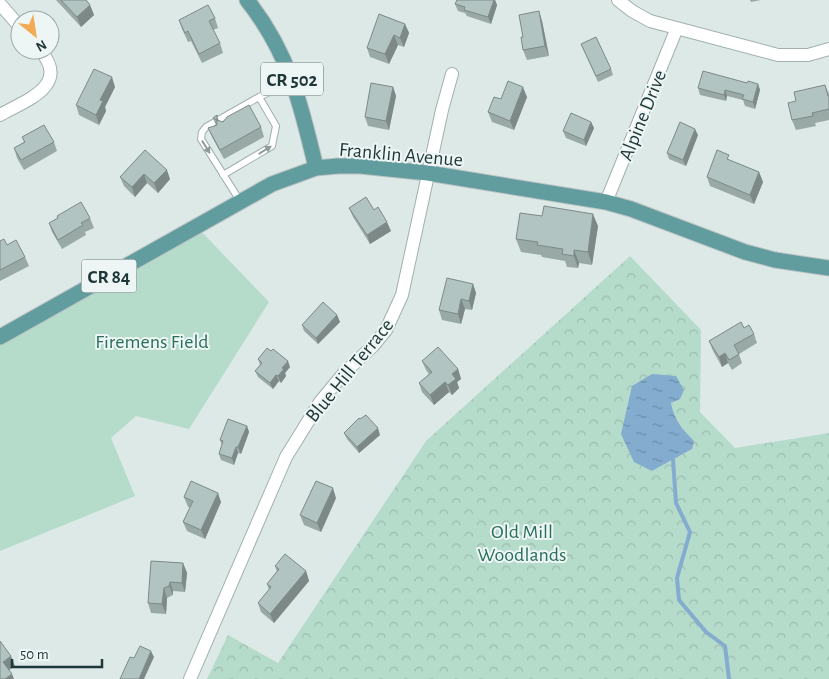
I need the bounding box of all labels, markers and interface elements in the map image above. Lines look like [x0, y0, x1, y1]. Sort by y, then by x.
north arrow [10, 10, 60, 60]
text: N [33, 37, 49, 54]
road number: CR 502 [261, 62, 323, 96]
street label: Alpine Drive [616, 67, 670, 164]
one-way arrow [201, 140, 210, 154]
street label: Franklin Avenue [338, 140, 464, 170]
one-way arrow [258, 145, 272, 155]
road number: CR 84 [82, 260, 136, 292]
street label: Blue Hill Terrace [302, 315, 397, 426]
park label: Firemens Field [95, 332, 209, 352]
park label: Old Mill Woodlands [477, 522, 567, 565]
scale bar [12, 636, 102, 668]
text: 50 m [20, 647, 49, 662]

